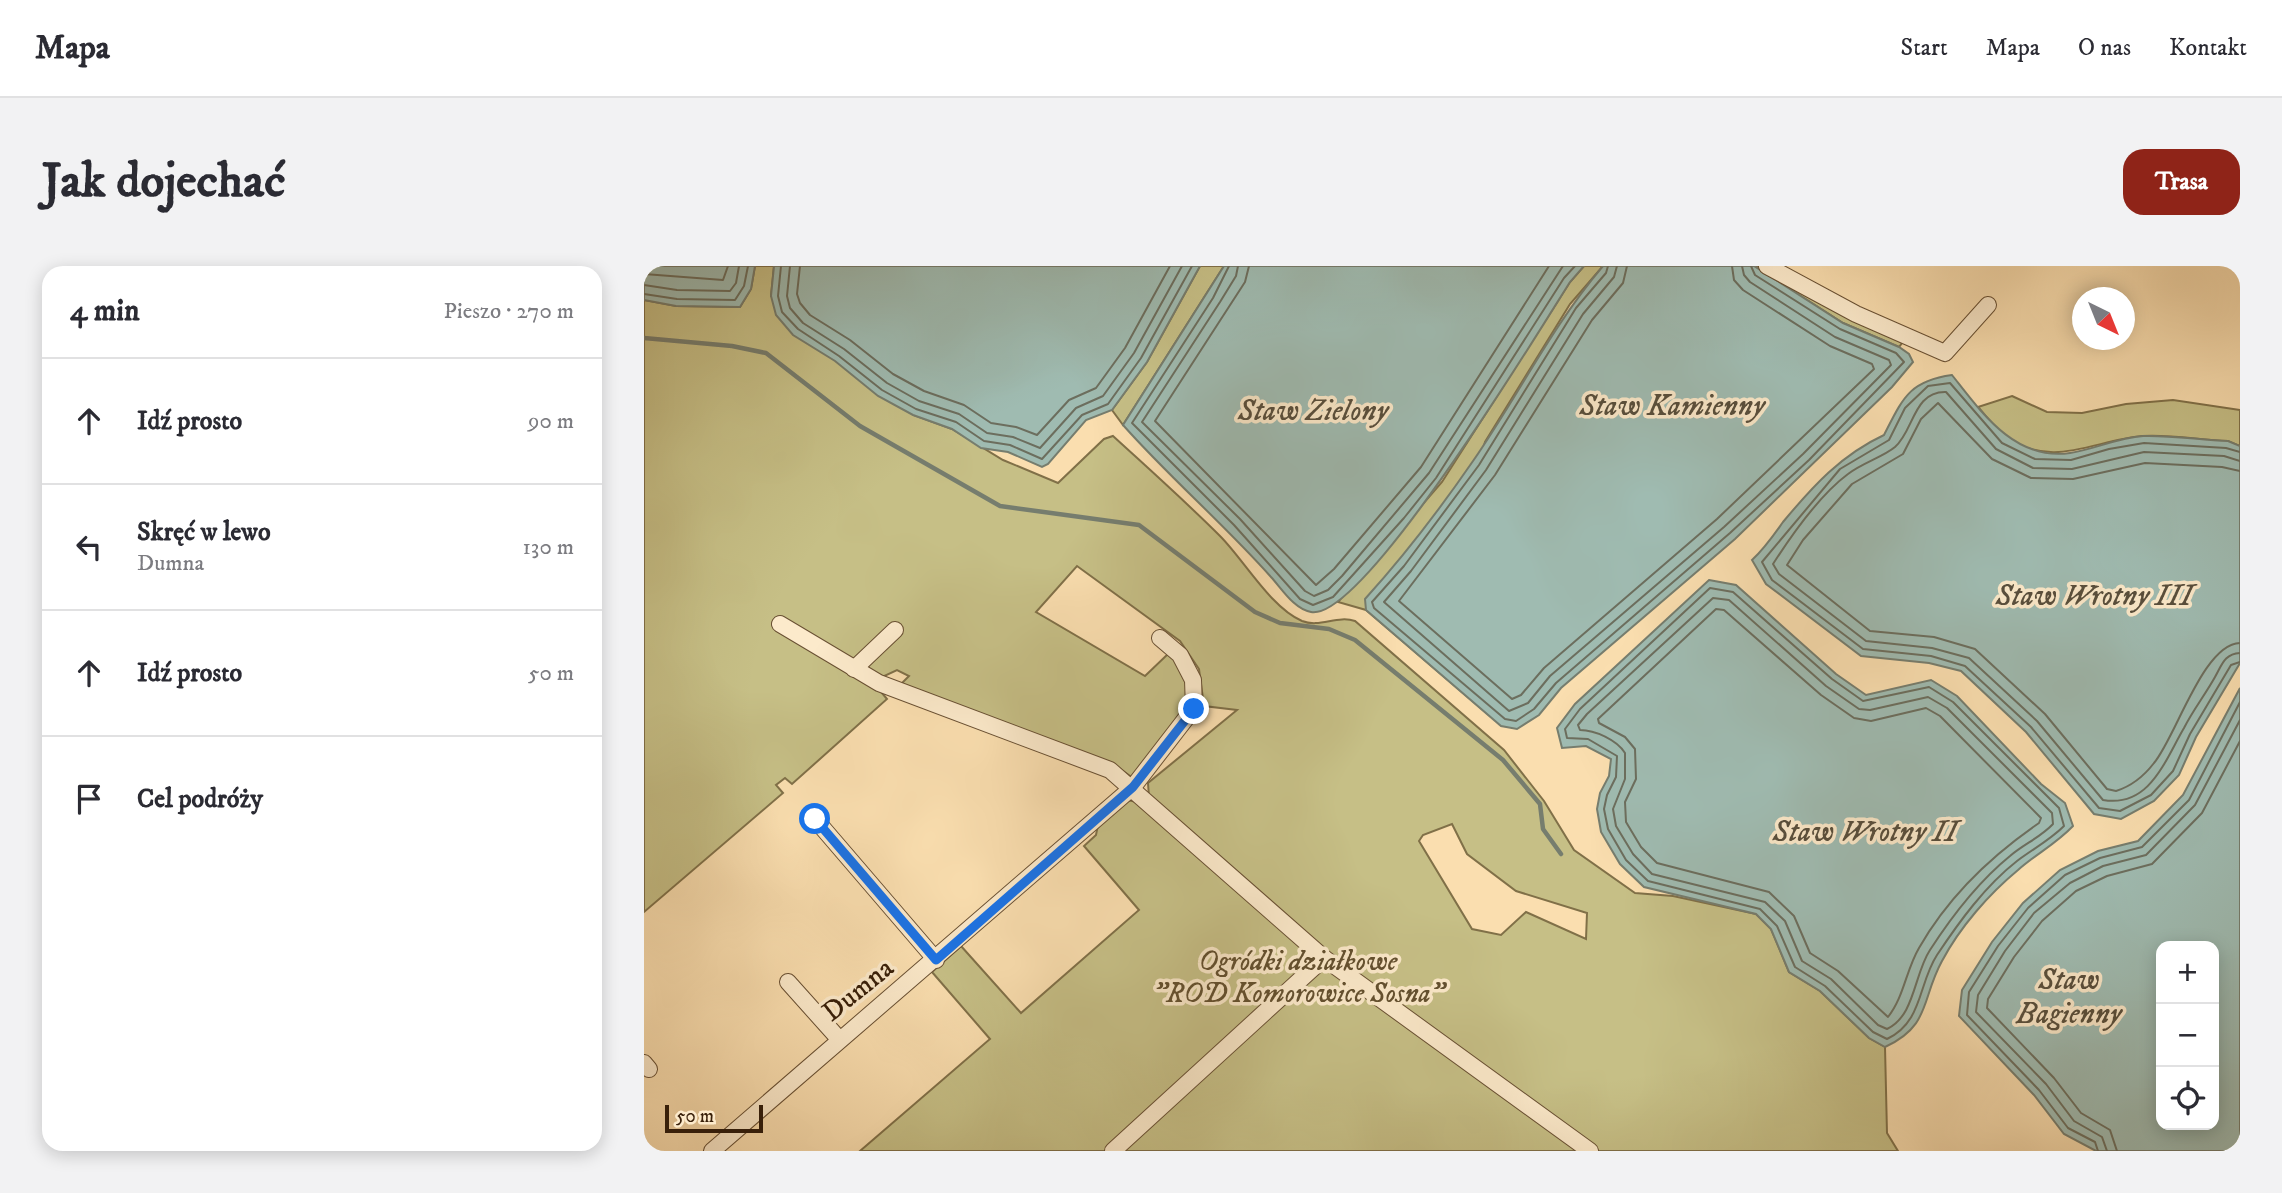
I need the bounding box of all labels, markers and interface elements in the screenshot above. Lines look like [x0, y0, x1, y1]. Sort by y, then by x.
text: Mapa [35, 28, 110, 69]
text: Start [1901, 33, 1948, 63]
text: Mapa [1986, 33, 2040, 63]
text: O nas [2078, 33, 2131, 63]
text: Kontakt [2169, 33, 2247, 63]
button: Trasa [2123, 149, 2240, 215]
text: Jak dojechać [42, 151, 285, 213]
north arrow [2072, 287, 2135, 350]
text: 4 min [70, 293, 140, 330]
text: Pieszo · 270 m [444, 297, 574, 326]
water label: Staw Kamienny [1578, 388, 1767, 425]
water label: Staw Zielony [1237, 393, 1391, 430]
icon: ahead [70, 402, 108, 440]
text: Idź prosto [137, 405, 242, 438]
text: 90 m [528, 407, 574, 436]
text: Skręć w lewo [137, 516, 271, 549]
icon: left [70, 528, 108, 566]
text: 130 m [522, 533, 574, 562]
text: Dumna [137, 549, 204, 578]
water label: Staw Wrotny III [1994, 578, 2198, 615]
icon: ahead [70, 654, 108, 692]
text: Idź prosto [137, 657, 242, 690]
text: 50 m [528, 659, 574, 688]
route end [1178, 693, 1209, 724]
icon: arrive [70, 780, 108, 818]
text: Cel podróży [137, 783, 263, 816]
route start [799, 803, 830, 834]
water label: Staw Wrotny II [1772, 814, 1963, 851]
map controls [2156, 941, 2219, 1130]
button: + [2156, 941, 2219, 1004]
park label: Ogródki działkowe "ROD Komorowice Sosna" [1152, 944, 1448, 1011]
street label: Dumna [815, 951, 901, 1029]
water label: Staw Bagienny [2015, 962, 2124, 1033]
button: − [2156, 1004, 2219, 1067]
button: locate [2156, 1067, 2219, 1130]
scale bar [665, 1102, 763, 1134]
text: 50 m [676, 1105, 714, 1128]

